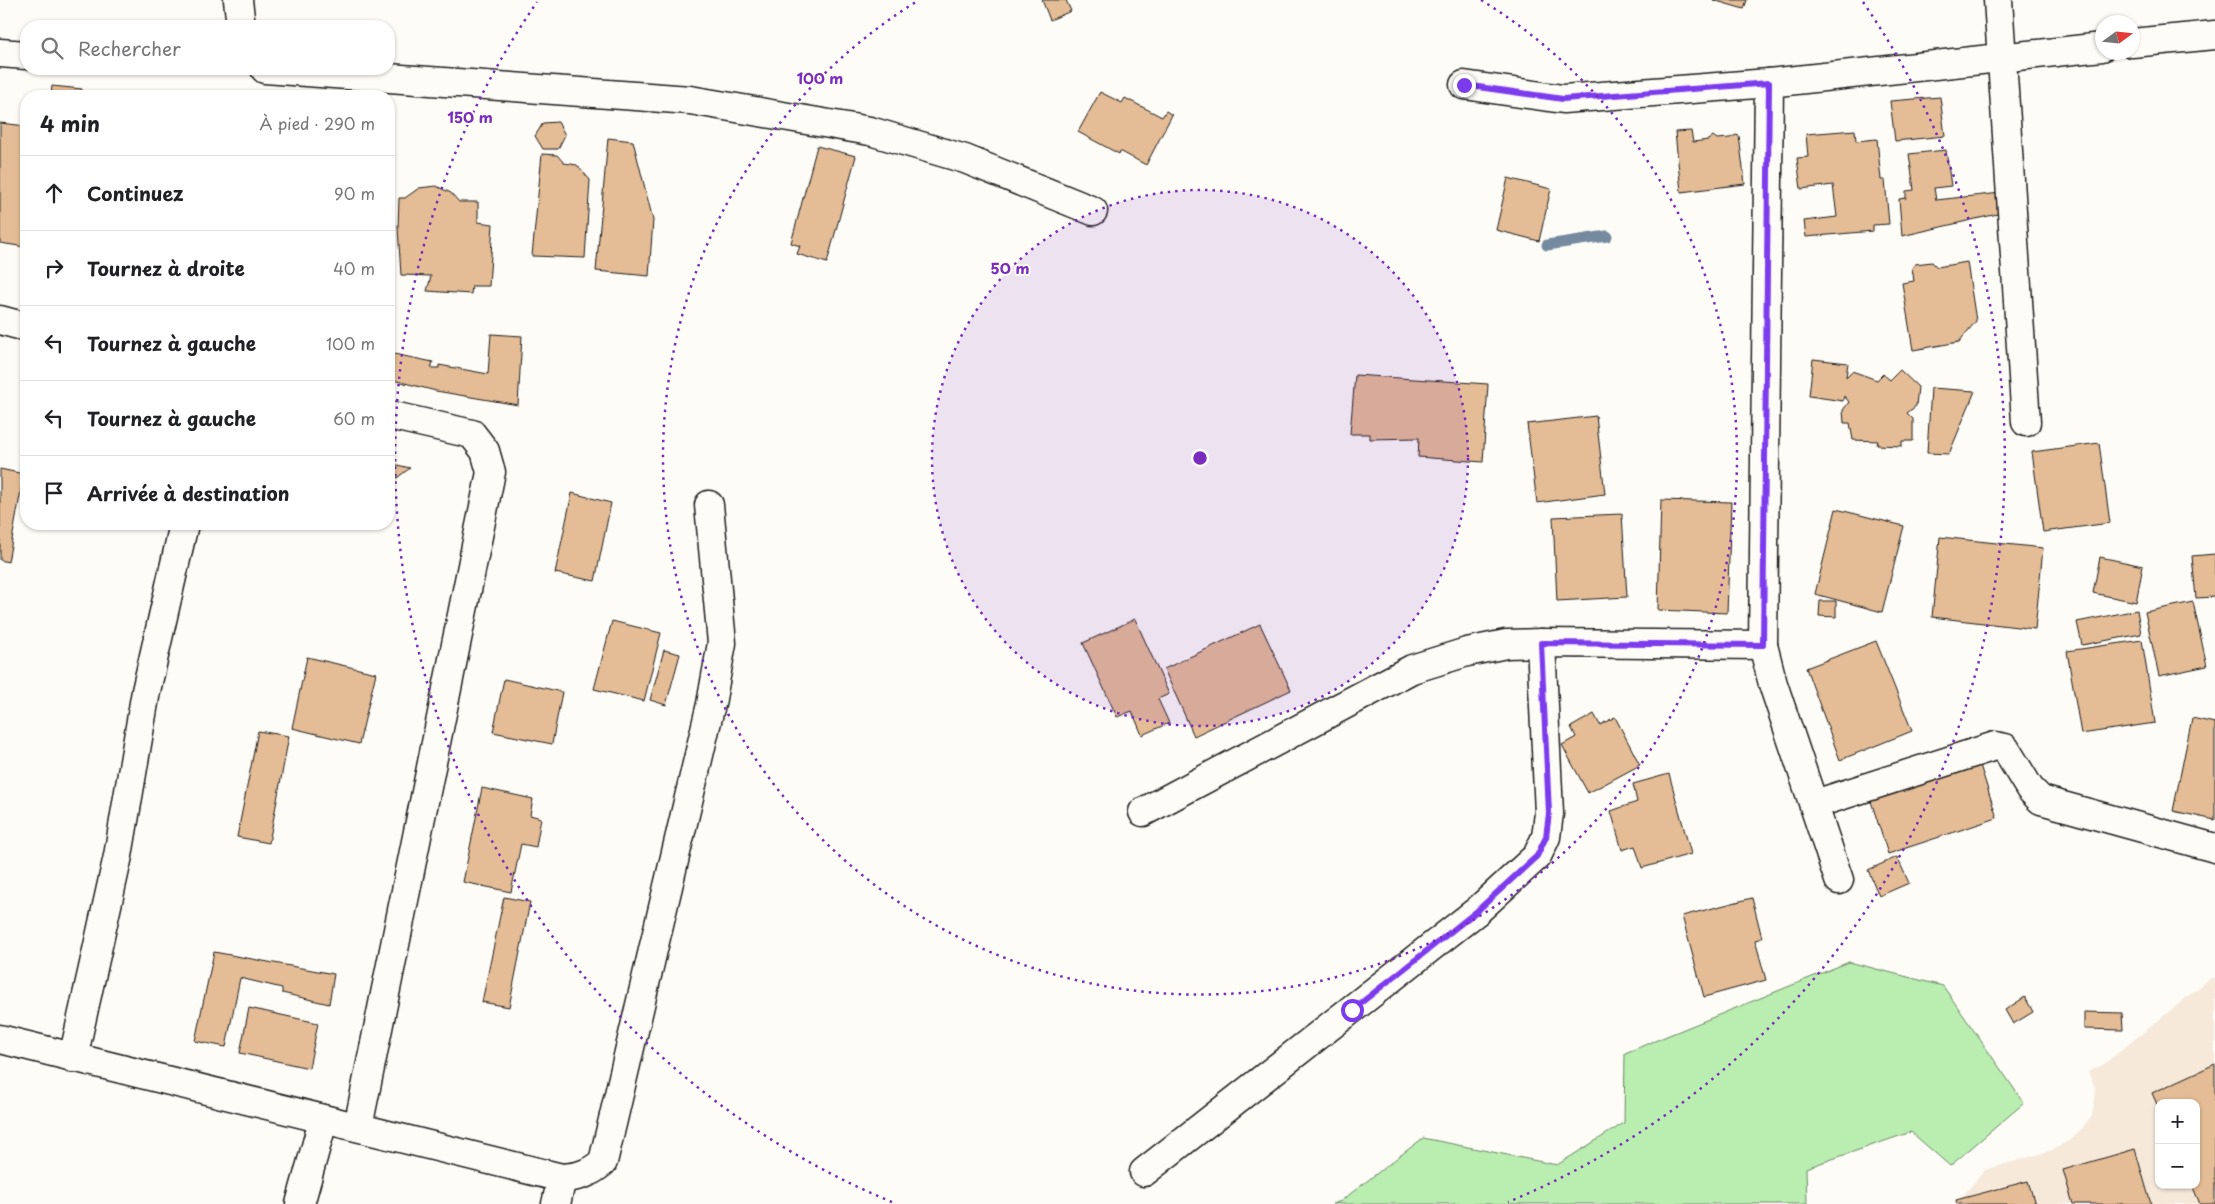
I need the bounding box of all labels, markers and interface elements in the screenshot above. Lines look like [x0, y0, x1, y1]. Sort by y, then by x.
north arrow [2095, 15, 2140, 60]
search box [20, 20, 395, 75]
icon: search [38, 34, 66, 62]
text: Rechercher [78, 34, 181, 62]
text: 100 m [797, 66, 843, 89]
route end [1453, 74, 1476, 97]
text: 150 m [447, 105, 493, 128]
text: 4 min [40, 107, 100, 139]
text: À pied · 290 m [259, 111, 375, 135]
icon: ahead [40, 179, 68, 207]
text: Continuez [87, 179, 184, 207]
text: 90 m [334, 181, 375, 205]
icon: right [40, 254, 68, 282]
text: Tournez à droite [87, 254, 245, 282]
text: 40 m [333, 256, 375, 280]
text: 50 m [991, 256, 1029, 279]
icon: left [40, 329, 68, 357]
text: Tournez à gauche [87, 329, 256, 357]
text: 100 m [326, 331, 375, 355]
icon: left [40, 404, 68, 432]
text: Tournez à gauche [87, 404, 256, 432]
text: 60 m [333, 406, 375, 430]
centre of rings [1191, 449, 1209, 467]
icon: arrive [40, 479, 68, 507]
text: Arrivée à destination [87, 479, 290, 507]
route start [1341, 999, 1364, 1022]
map controls [2155, 1099, 2200, 1189]
button: + [2155, 1099, 2200, 1144]
button: − [2155, 1144, 2200, 1189]

